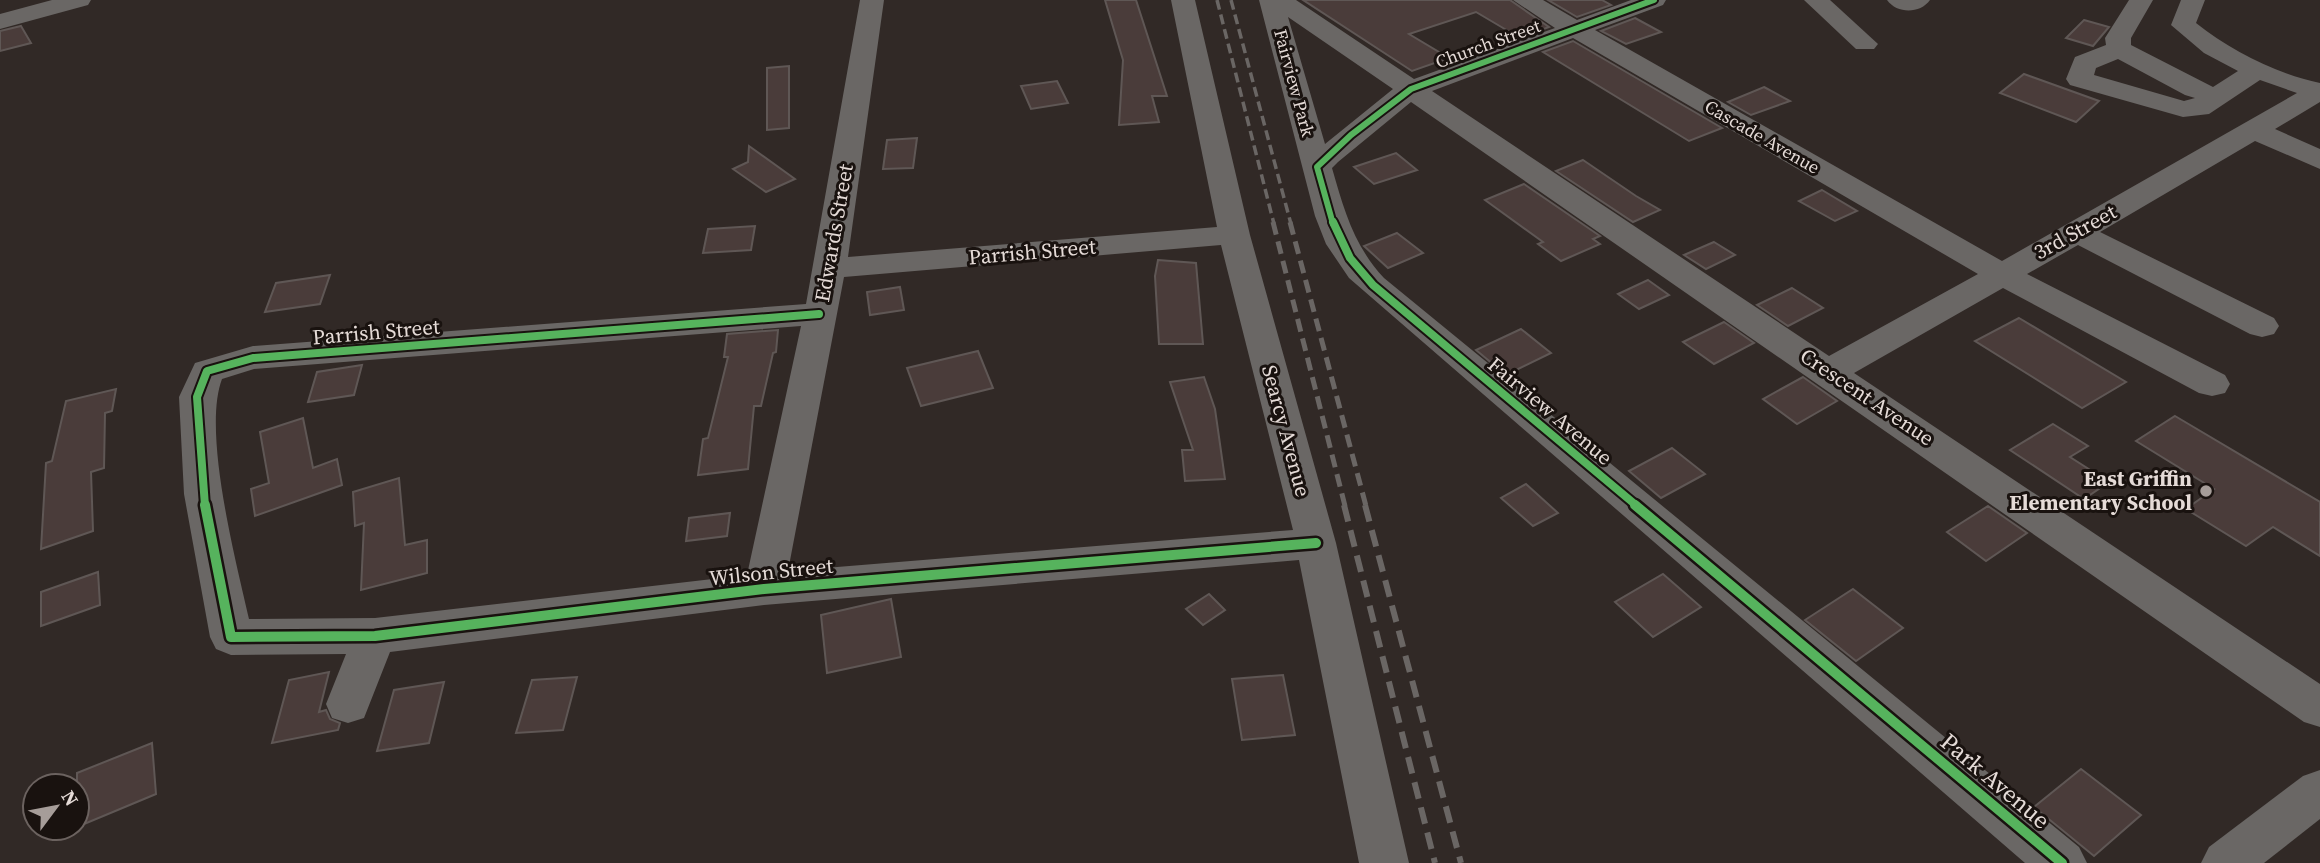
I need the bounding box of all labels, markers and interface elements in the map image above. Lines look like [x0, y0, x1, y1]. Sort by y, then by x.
street label: Church Street [1432, 13, 1544, 74]
street label: Fairview Park [1268, 26, 1321, 140]
street label: Cascade Avenue [1700, 94, 1824, 180]
street label: Edwards Street [807, 162, 860, 304]
street label: 3rd Street [2028, 197, 2121, 266]
street label: Parrish Street [967, 231, 1097, 272]
street label: Parrish Street [311, 311, 441, 352]
street label: Crescent Avenue [1795, 341, 1940, 452]
street label: Fairview Avenue [1482, 350, 1619, 471]
street label: Searcy Avenue [1255, 362, 1318, 500]
place label: East Griffin Elementary School [2009, 464, 2192, 517]
marker: East Griffin Elementary School [2198, 483, 2214, 499]
street label: Wilson Street [707, 551, 835, 592]
street label: Park Avenue [1934, 725, 2057, 836]
north arrow [21, 772, 91, 842]
text: N [56, 785, 85, 811]

